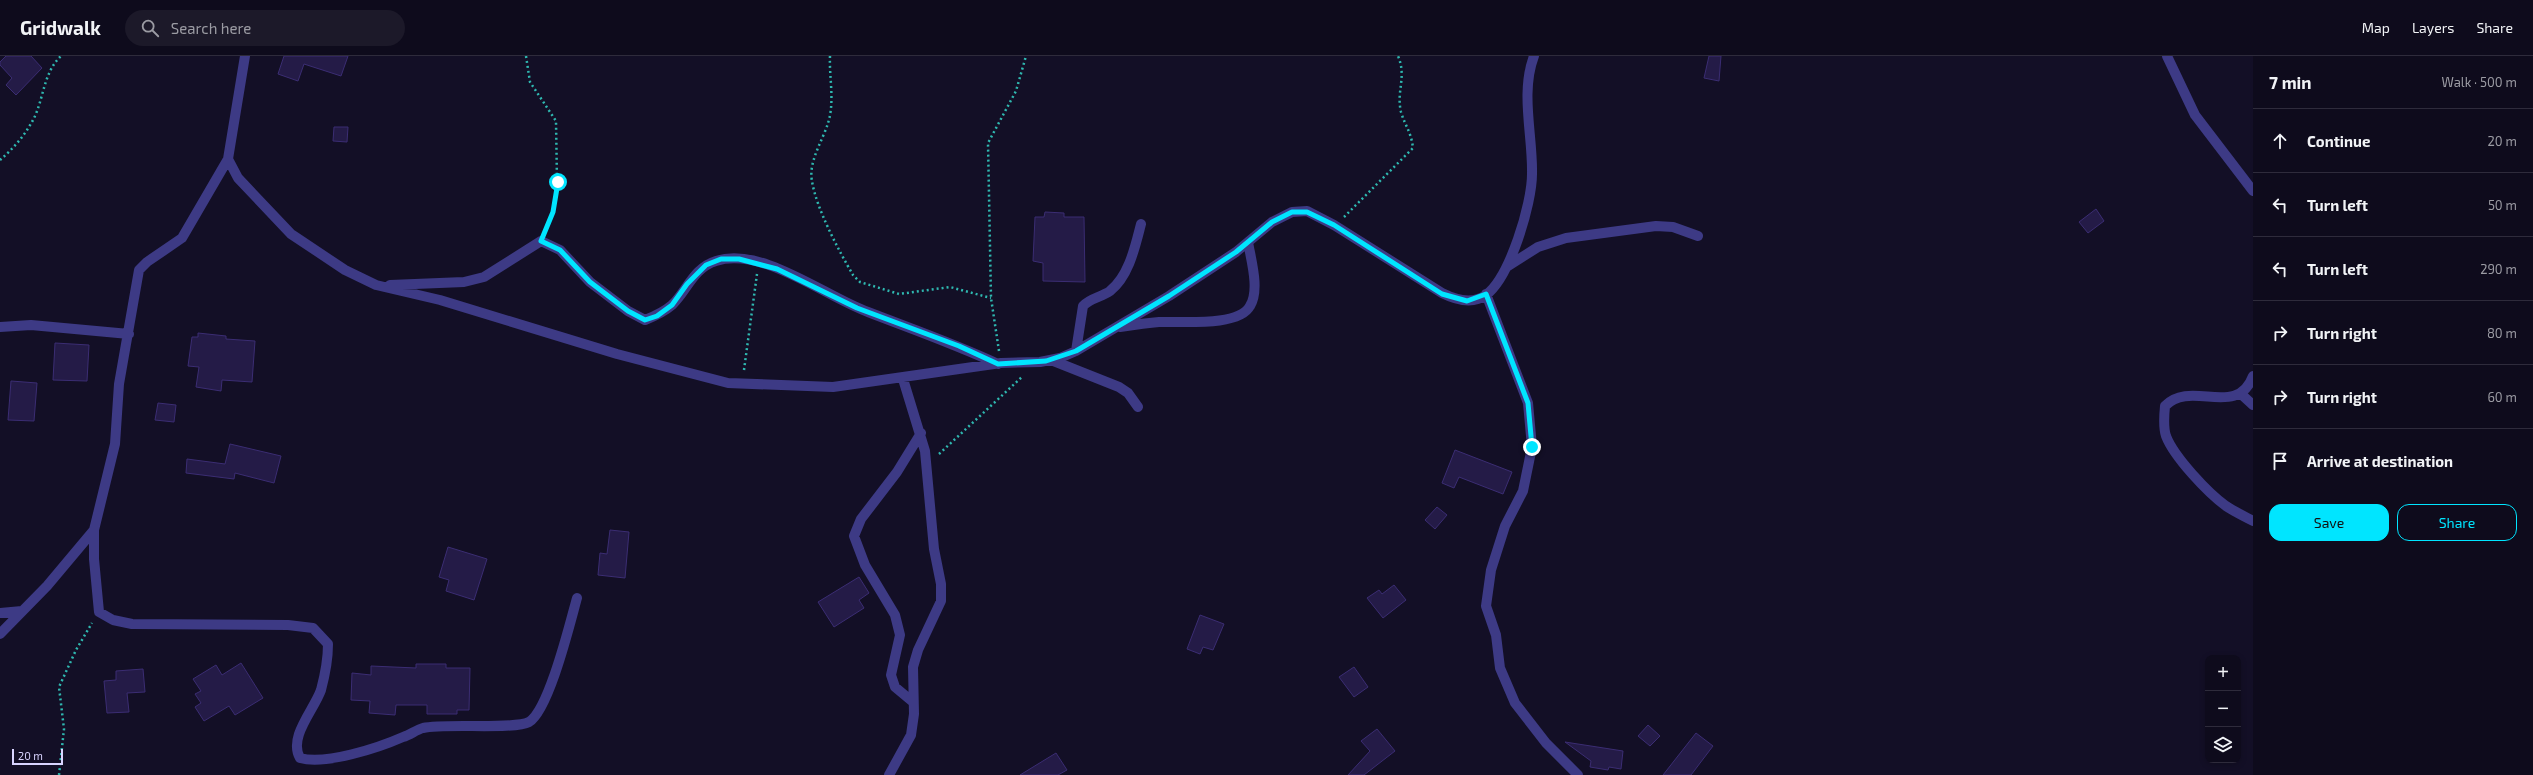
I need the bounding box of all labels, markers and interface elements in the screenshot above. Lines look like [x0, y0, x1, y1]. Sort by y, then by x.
search box [125, 10, 405, 46]
text: Gridwalk [20, 16, 101, 39]
icon: search [139, 17, 161, 39]
text: Search here [171, 19, 251, 37]
text: Map [2362, 19, 2390, 36]
text: Layers [2412, 19, 2454, 36]
text: Share [2476, 19, 2513, 36]
text: 7 min [2269, 72, 2312, 92]
text: Walk · 500 m [2442, 74, 2517, 90]
icon: ahead [2269, 130, 2291, 152]
text: Continue [2307, 132, 2370, 150]
text: 20 m [2488, 133, 2517, 149]
route start [549, 173, 567, 191]
icon: left [2269, 194, 2291, 216]
text: Turn left [2307, 196, 2368, 214]
text: 50 m [2488, 197, 2517, 213]
icon: left [2269, 258, 2291, 280]
text: Turn left [2307, 260, 2368, 278]
text: 290 m [2480, 261, 2517, 277]
icon: right [2269, 322, 2291, 344]
text: Turn right [2307, 324, 2377, 342]
text: 80 m [2487, 325, 2517, 341]
icon: right [2269, 386, 2291, 408]
text: Turn right [2307, 388, 2377, 406]
text: 60 m [2487, 389, 2517, 405]
route end [1523, 438, 1541, 456]
icon: arrive [2269, 450, 2291, 472]
text: Arrive at destination [2307, 452, 2453, 470]
button: Save [2269, 504, 2389, 541]
button: Share [2397, 504, 2517, 541]
map controls [2205, 655, 2241, 763]
button: + [2205, 655, 2241, 691]
button: − [2205, 691, 2241, 727]
button: layers [2205, 727, 2241, 763]
scale bar [12, 747, 63, 766]
text: 20 m [18, 749, 43, 762]

